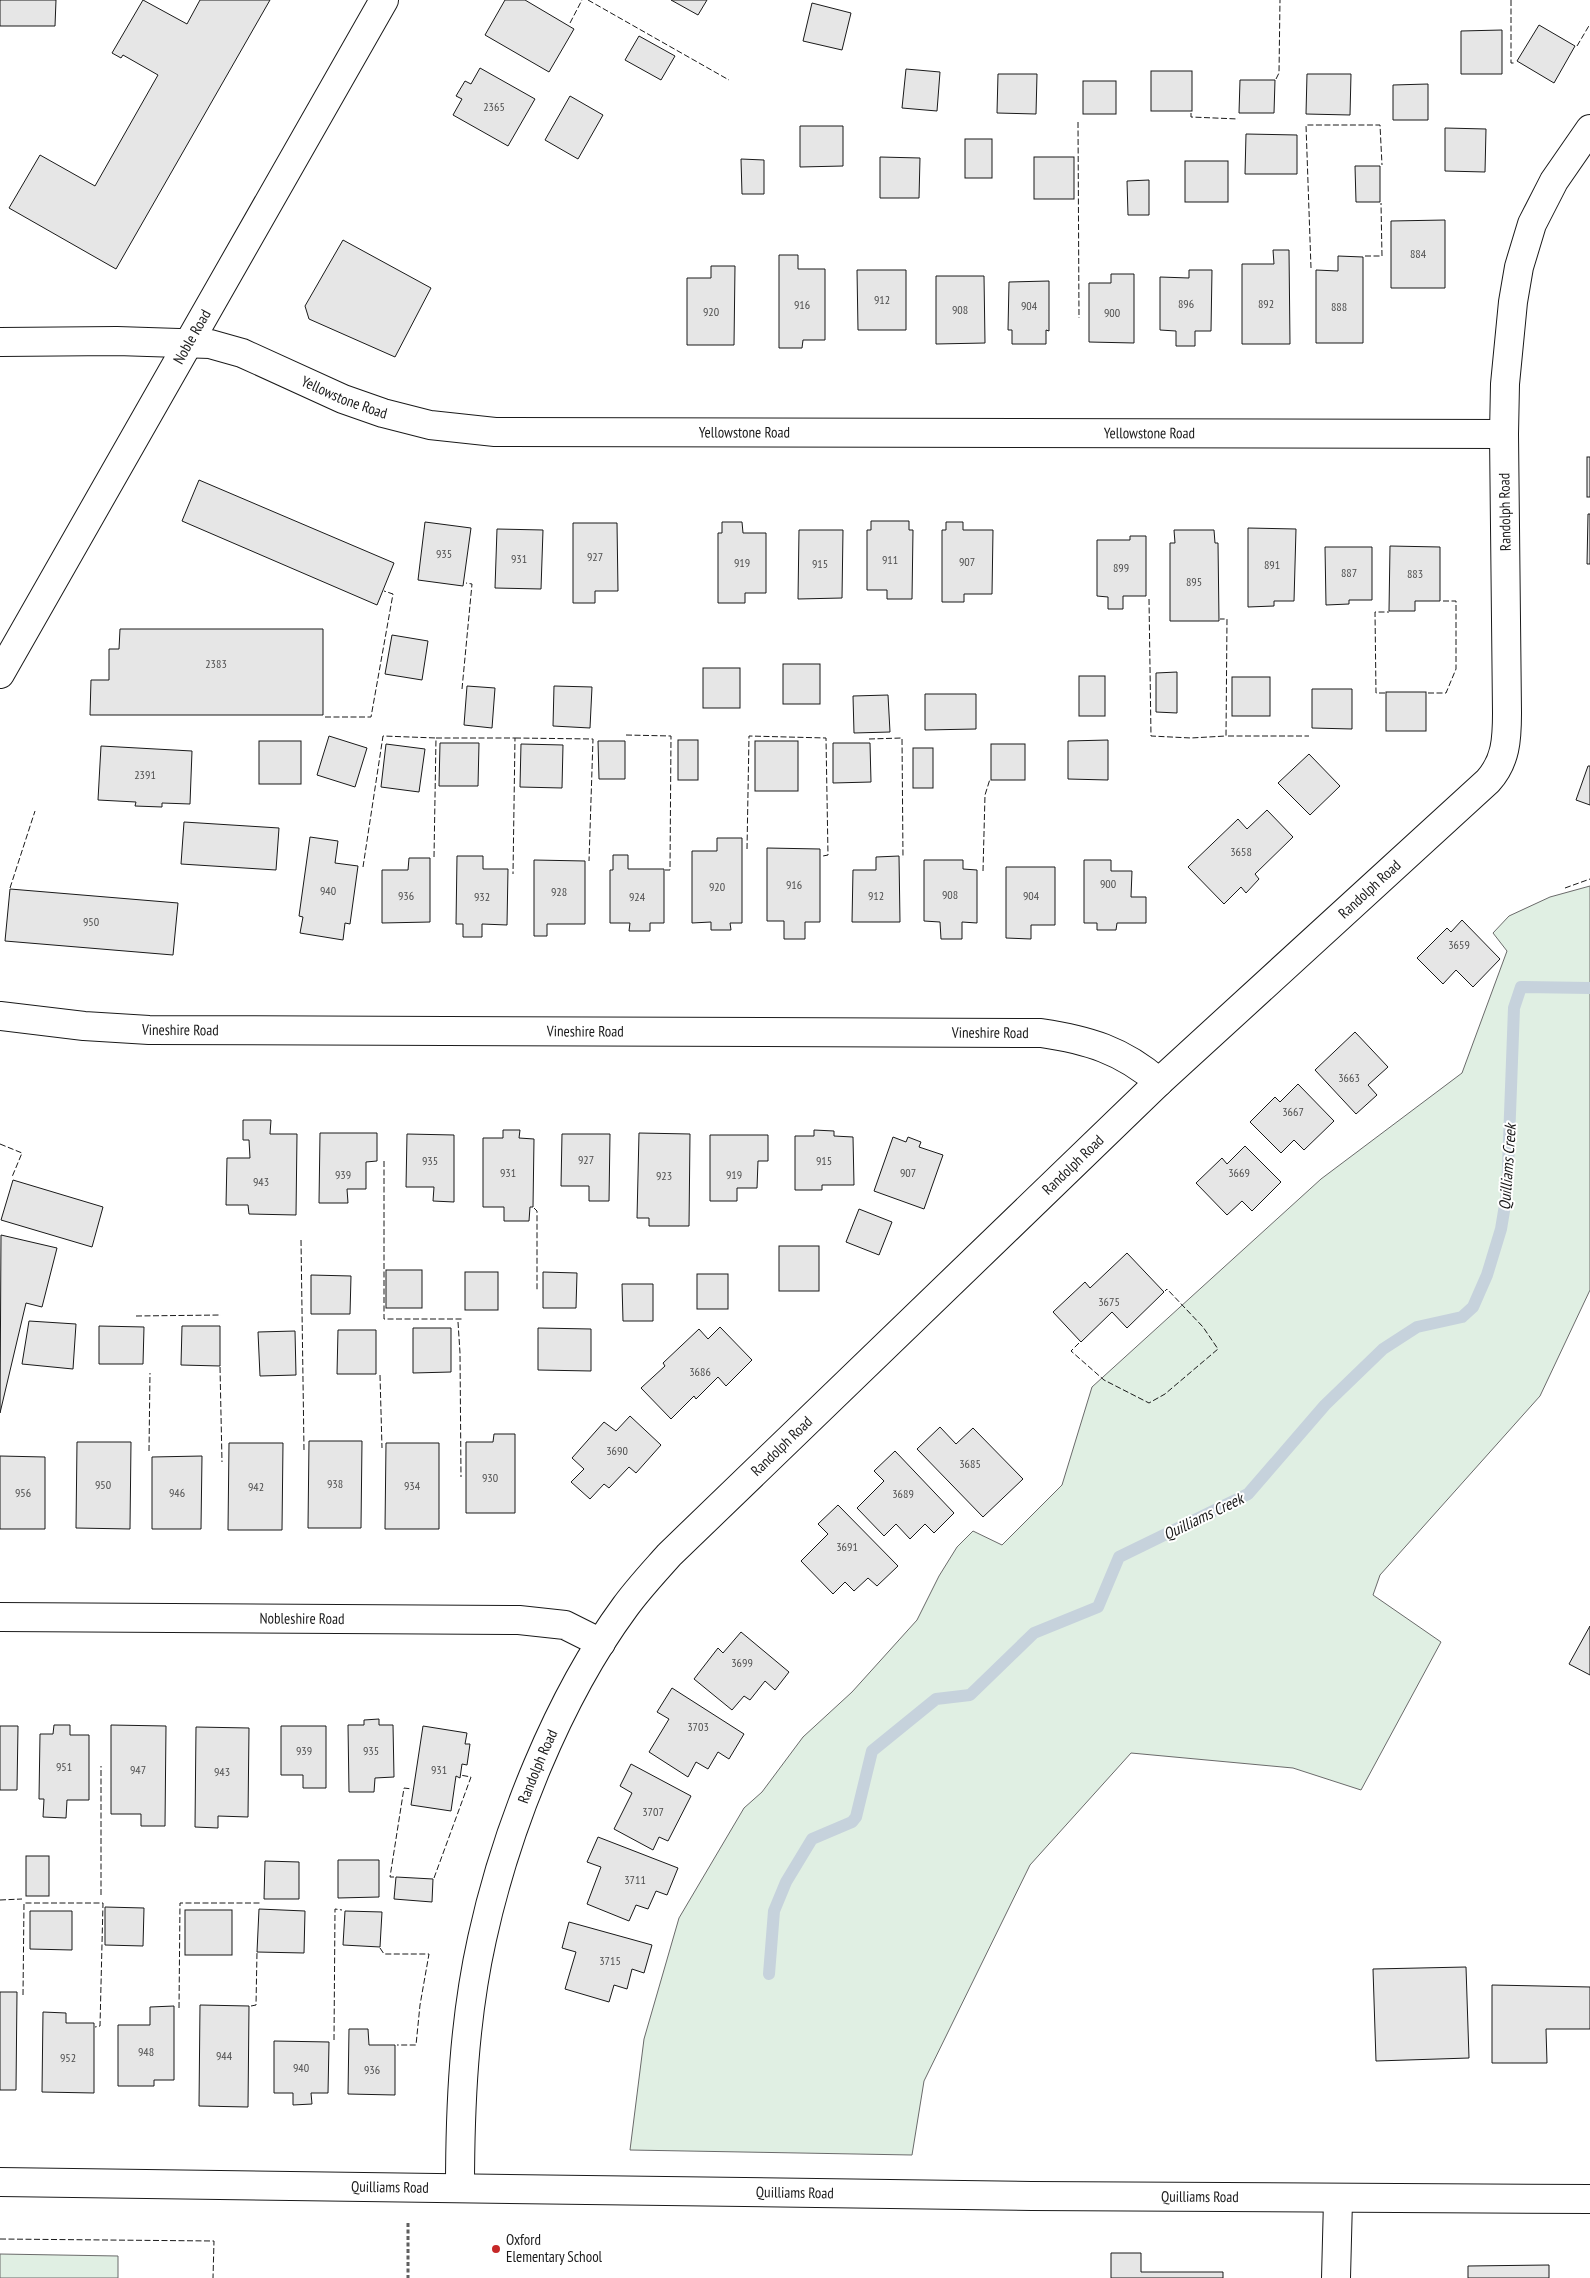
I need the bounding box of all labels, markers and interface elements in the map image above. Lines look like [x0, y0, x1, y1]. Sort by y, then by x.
house number: 2365 [483, 99, 505, 114]
house number: 884 [1410, 246, 1427, 261]
house number: 912 [874, 292, 890, 307]
house number: 896 [1178, 296, 1194, 311]
house number: 892 [1258, 296, 1274, 311]
house number: 916 [794, 297, 810, 312]
house number: 904 [1021, 298, 1038, 313]
house number: 888 [1331, 299, 1347, 314]
house number: 908 [952, 302, 968, 317]
house number: 920 [703, 304, 719, 319]
house number: 900 [1104, 305, 1120, 320]
street label: Noble Road [169, 306, 215, 367]
street label: Yellowstone Road [298, 371, 389, 423]
street label: Yellowstone Road [699, 422, 790, 442]
street label: Yellowstone Road [1104, 423, 1195, 442]
street label: Randolph Road [1494, 473, 1515, 551]
house number: 935 [436, 546, 452, 561]
house number: 927 [587, 549, 603, 564]
house number: 931 [511, 551, 527, 566]
house number: 911 [882, 552, 898, 567]
house number: 907 [959, 554, 975, 569]
house number: 919 [734, 555, 750, 570]
house number: 915 [812, 556, 828, 571]
house number: 891 [1264, 557, 1280, 572]
house number: 899 [1113, 560, 1129, 575]
house number: 887 [1341, 565, 1357, 580]
house number: 883 [1407, 566, 1423, 581]
house number: 895 [1186, 574, 1202, 589]
house number: 2383 [205, 656, 227, 671]
house number: 2391 [134, 767, 156, 782]
house number: 3658 [1230, 844, 1252, 859]
street label: Randolph Road [1334, 855, 1405, 922]
house number: 900 [1100, 876, 1116, 891]
house number: 916 [786, 877, 802, 892]
house number: 920 [709, 879, 725, 894]
house number: 940 [320, 883, 336, 898]
house number: 928 [551, 884, 567, 899]
house number: 908 [942, 887, 958, 902]
house number: 936 [398, 888, 414, 903]
house number: 912 [868, 888, 884, 903]
house number: 904 [1023, 888, 1040, 903]
house number: 932 [474, 889, 490, 904]
house number: 924 [629, 889, 646, 904]
house number: 950 [83, 914, 99, 929]
house number: 3659 [1448, 937, 1470, 952]
street label: Vineshire Road [140, 1020, 219, 1039]
street label: Vineshire Road [546, 1021, 624, 1041]
street label: Vineshire Road [951, 1023, 1029, 1042]
house number: 3663 [1338, 1070, 1360, 1085]
house number: 3667 [1282, 1104, 1304, 1119]
water label: Quilliams Creek [1494, 1121, 1520, 1211]
street label: Randolph Road [1038, 1131, 1107, 1199]
house number: 927 [578, 1152, 594, 1167]
house number: 935 [422, 1153, 438, 1168]
house number: 915 [816, 1153, 832, 1168]
house number: 931 [500, 1165, 516, 1180]
house number: 907 [900, 1165, 916, 1180]
house number: 3669 [1228, 1165, 1250, 1180]
house number: 939 [335, 1167, 351, 1182]
house number: 919 [726, 1167, 742, 1182]
house number: 923 [656, 1168, 672, 1183]
house number: 943 [253, 1174, 269, 1189]
house number: 3675 [1098, 1294, 1120, 1309]
house number: 3686 [689, 1364, 711, 1379]
street label: Randolph Road [747, 1412, 816, 1480]
house number: 3690 [606, 1443, 628, 1458]
house number: 3685 [959, 1456, 981, 1471]
house number: 930 [482, 1470, 498, 1485]
house number: 938 [327, 1476, 343, 1491]
house number: 950 [95, 1477, 111, 1492]
house number: 934 [404, 1478, 421, 1493]
house number: 942 [248, 1479, 264, 1494]
house number: 956 [15, 1485, 31, 1500]
house number: 946 [169, 1485, 185, 1500]
house number: 3689 [892, 1486, 914, 1501]
water label: Quilliams Creek [1160, 1487, 1248, 1544]
house number: 3691 [836, 1539, 858, 1554]
street label: Nobleshire Road [260, 1609, 344, 1628]
house number: 3699 [731, 1655, 753, 1670]
house number: 3703 [687, 1719, 709, 1734]
street label: Randolph Road [513, 1726, 561, 1806]
house number: 939 [296, 1743, 312, 1758]
house number: 935 [363, 1743, 379, 1758]
house number: 951 [56, 1759, 72, 1774]
house number: 947 [130, 1762, 146, 1777]
house number: 931 [431, 1762, 447, 1777]
house number: 943 [214, 1764, 230, 1779]
house number: 3707 [642, 1804, 664, 1819]
house number: 3711 [624, 1872, 646, 1887]
house number: 3715 [599, 1953, 621, 1968]
house number: 948 [138, 2044, 154, 2059]
house number: 944 [216, 2048, 233, 2063]
house number: 952 [60, 2050, 76, 2065]
house number: 940 [293, 2060, 309, 2075]
house number: 936 [364, 2062, 380, 2077]
street label: Quilliams Road [351, 2177, 429, 2197]
street label: Quilliams Road [756, 2182, 834, 2202]
street label: Quilliams Road [1161, 2187, 1239, 2206]
place label: Oxford Elementary School [506, 2230, 603, 2266]
marker: Oxford Elementary School [490, 2243, 502, 2255]

